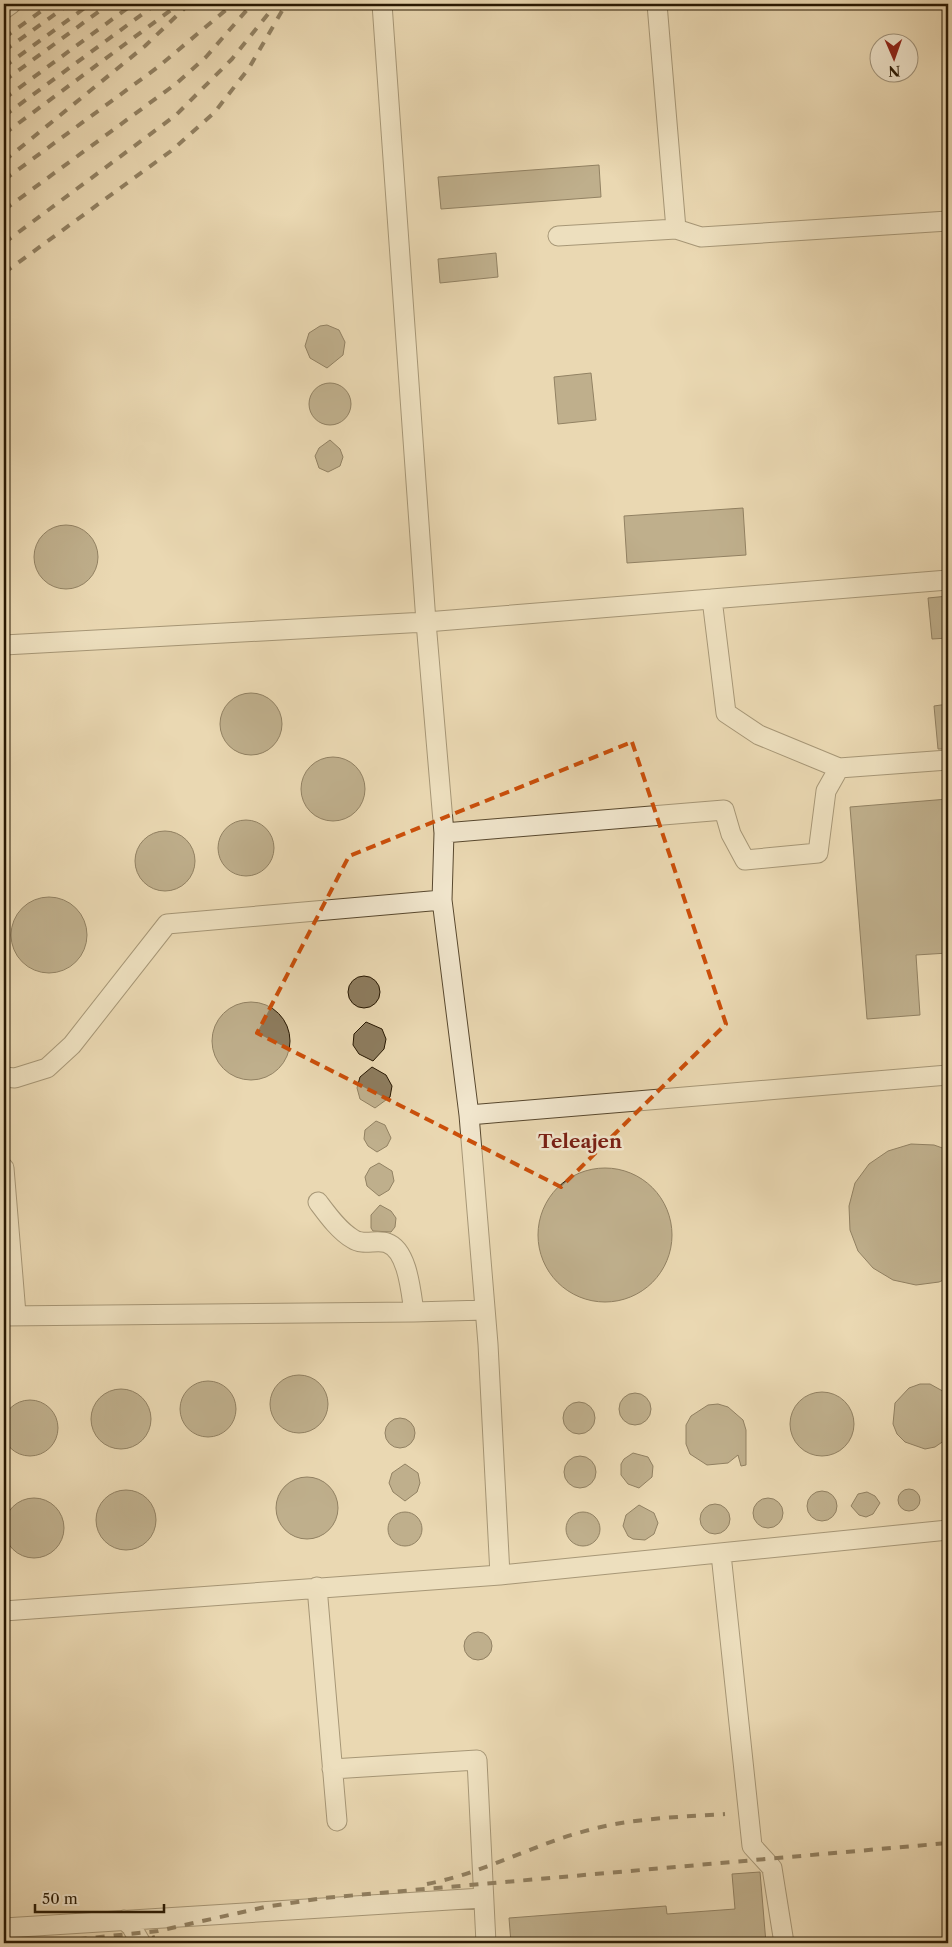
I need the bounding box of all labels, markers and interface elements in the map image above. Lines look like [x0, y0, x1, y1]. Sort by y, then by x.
north arrow [870, 32, 920, 82]
text: N [888, 62, 901, 80]
district label: Teleajen [538, 1130, 622, 1153]
scale bar [35, 1882, 164, 1914]
text: 50 m [42, 1889, 78, 1908]

